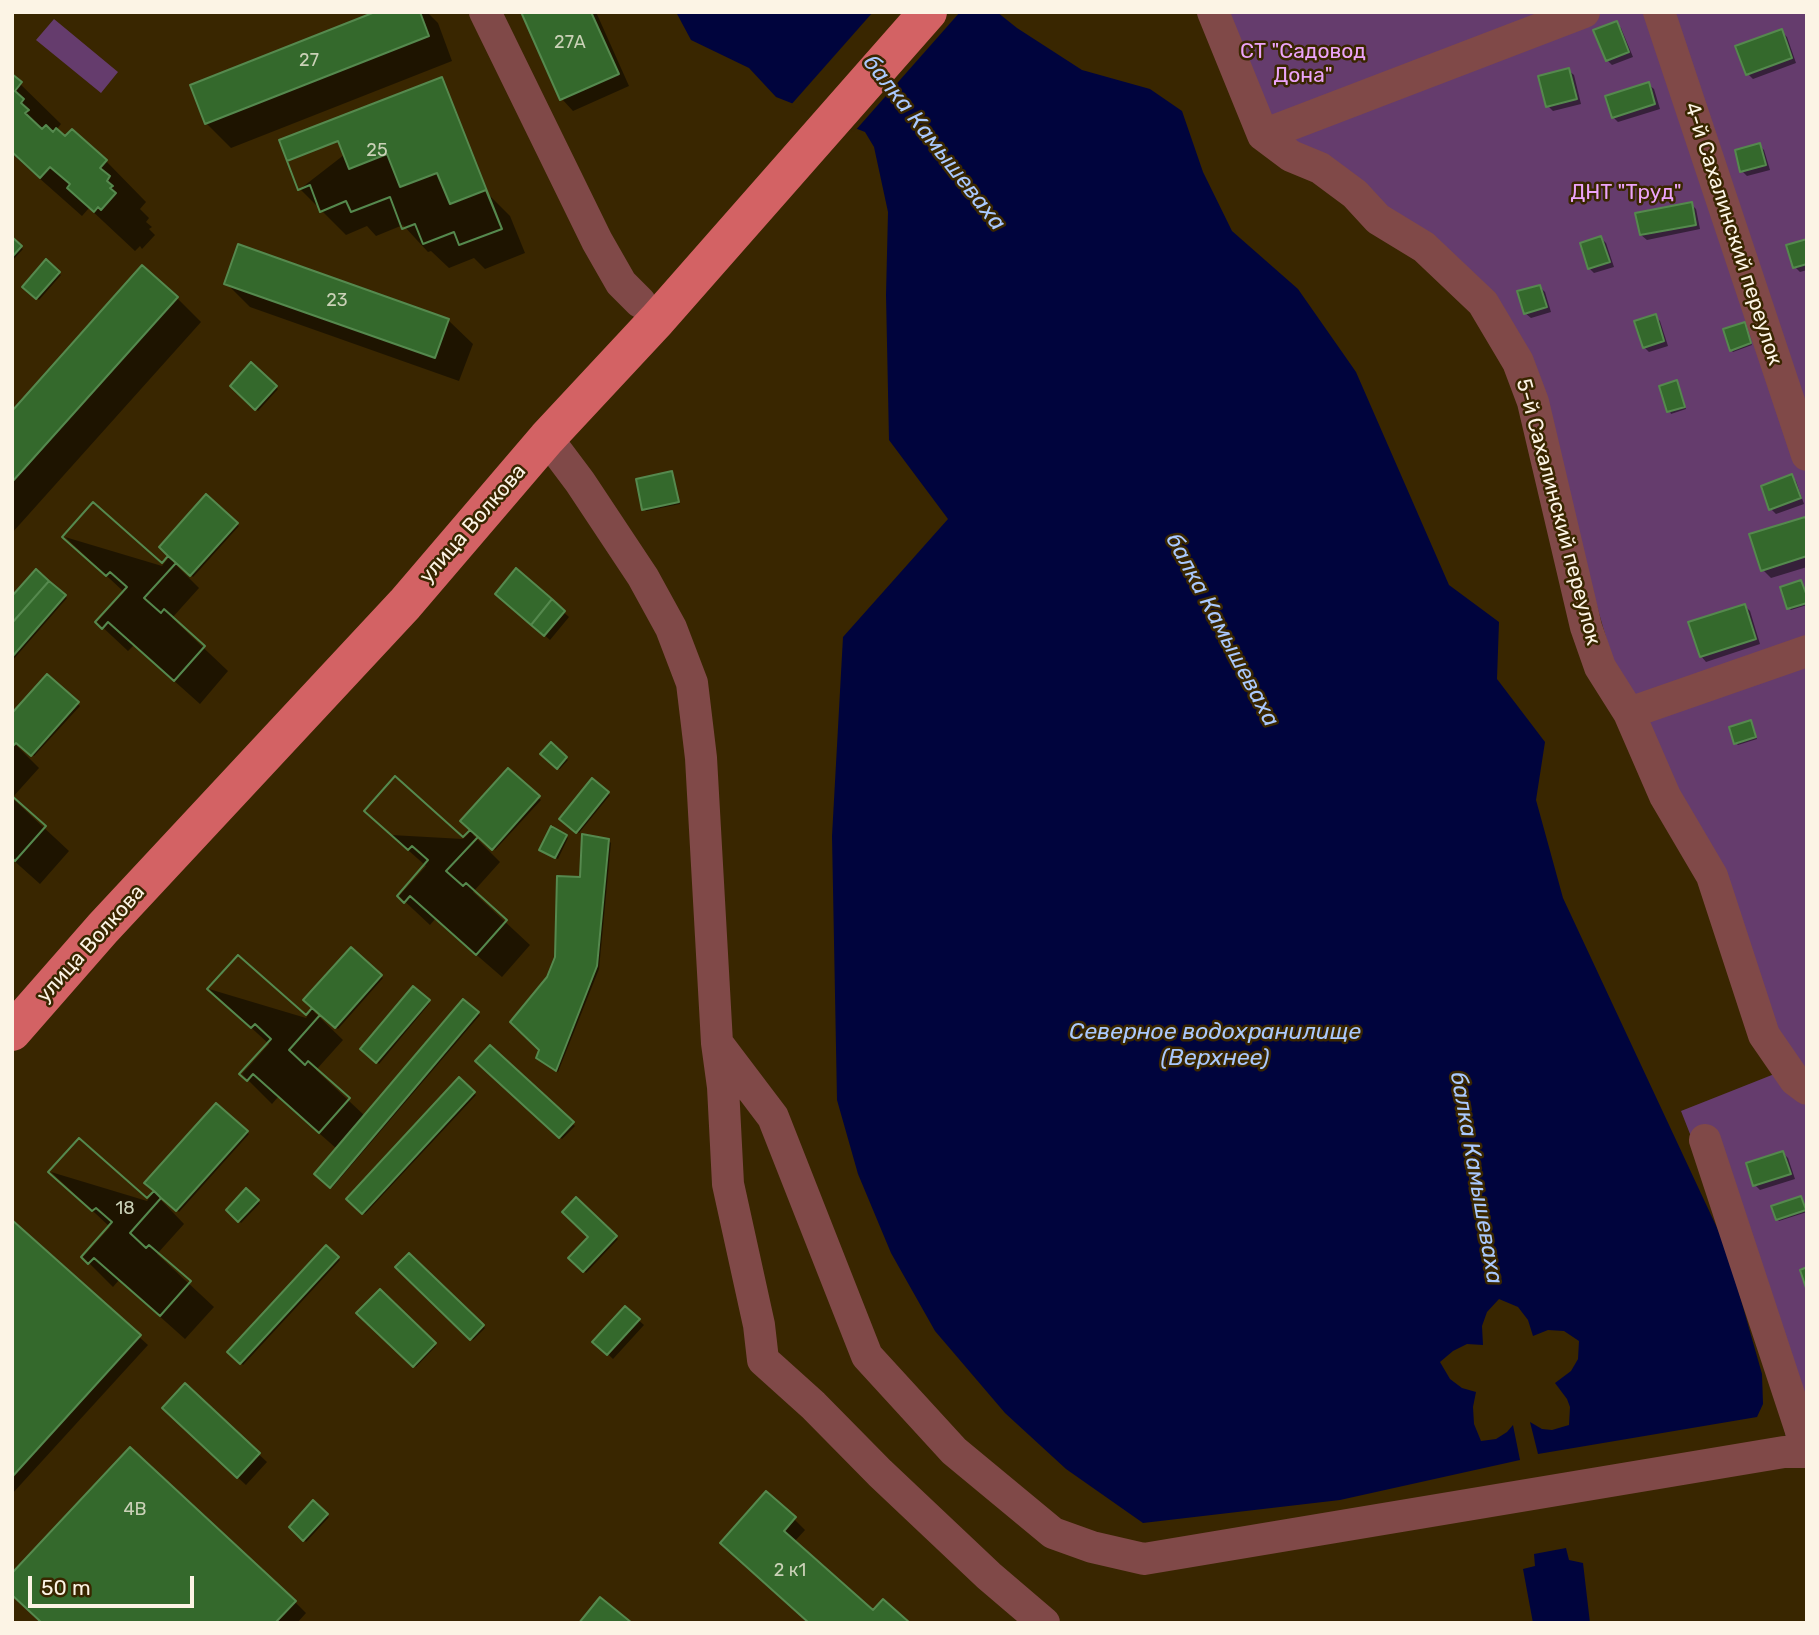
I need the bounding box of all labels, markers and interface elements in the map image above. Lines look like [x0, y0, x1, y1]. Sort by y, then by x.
house number: 27А [554, 32, 586, 54]
park label: СТ "Садовод Дона" [1240, 39, 1366, 89]
house number: 27 [299, 50, 319, 72]
water label: балка Камышеваха [857, 50, 1011, 236]
street label: 4-й Сахалинский переулок [1678, 99, 1788, 369]
house number: 25 [366, 140, 388, 162]
park label: ДНТ "Труд" [1570, 180, 1682, 206]
house number: 23 [326, 290, 348, 312]
street label: 5-й Сахалинский переулок [1510, 376, 1606, 648]
street label: улица Волкова [414, 459, 532, 589]
water label: балка Камышеваха [1159, 529, 1285, 731]
street label: улица Волкова [32, 880, 150, 1008]
water label: Северное водохранилище (Верхнее) [1069, 1018, 1361, 1072]
water label: балка Камышеваха [1444, 1070, 1508, 1286]
house number: 18 [115, 1198, 135, 1220]
house number: 4В [123, 1499, 147, 1521]
house number: 2 к1 [774, 1560, 806, 1582]
scale bar [32, 1562, 198, 1606]
text: 50 m [41, 1575, 91, 1600]

